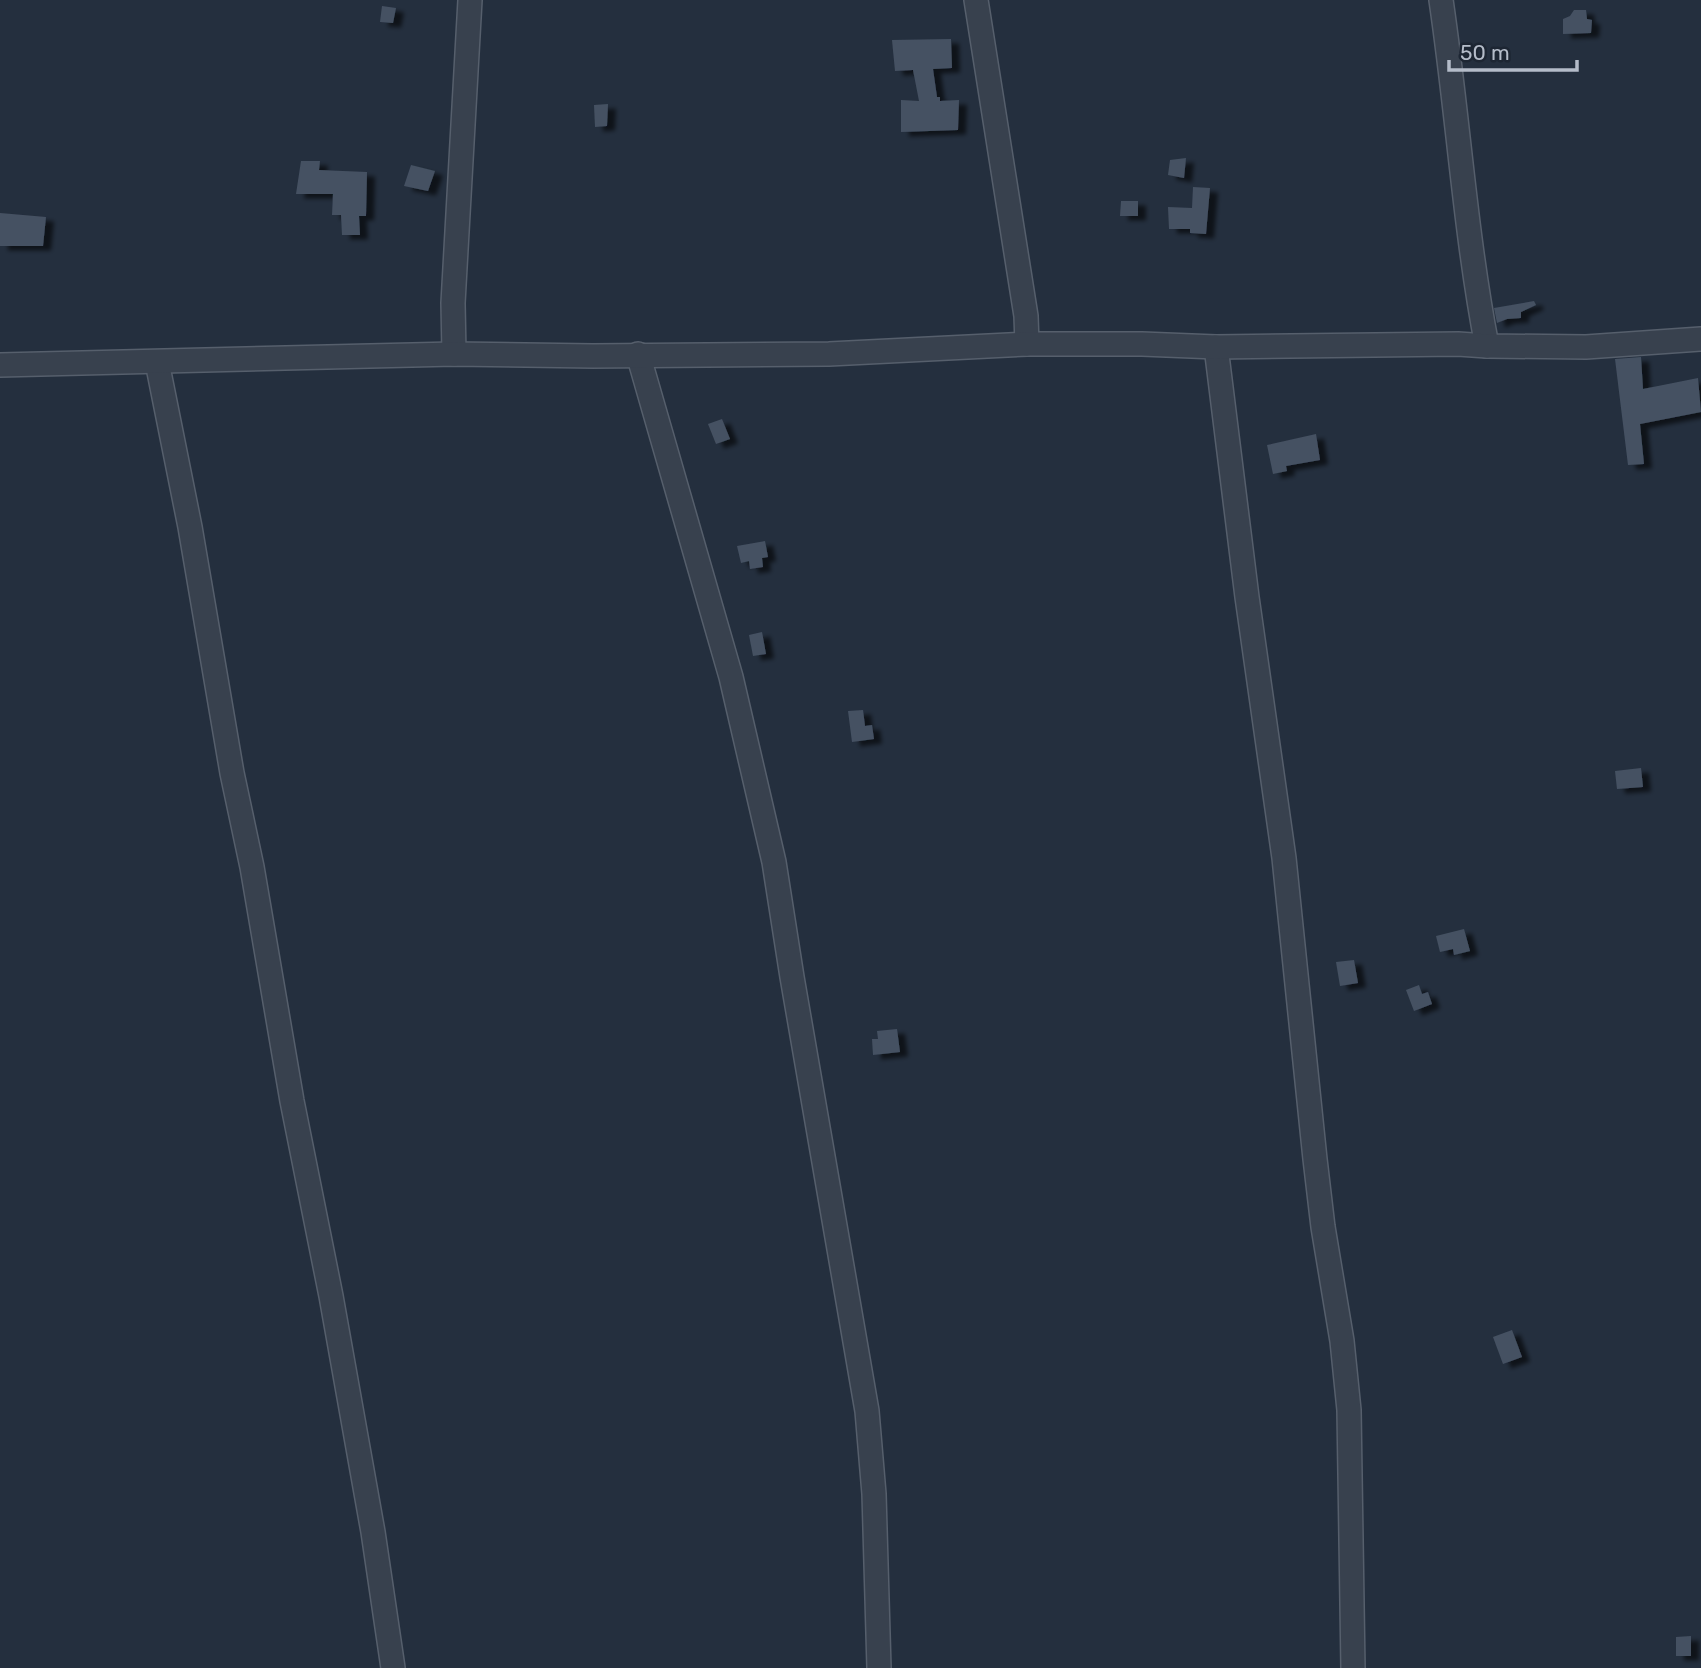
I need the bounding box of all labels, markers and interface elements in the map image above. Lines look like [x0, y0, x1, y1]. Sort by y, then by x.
scale bar [1449, 28, 1577, 72]
text: 50 m [1460, 40, 1510, 65]

